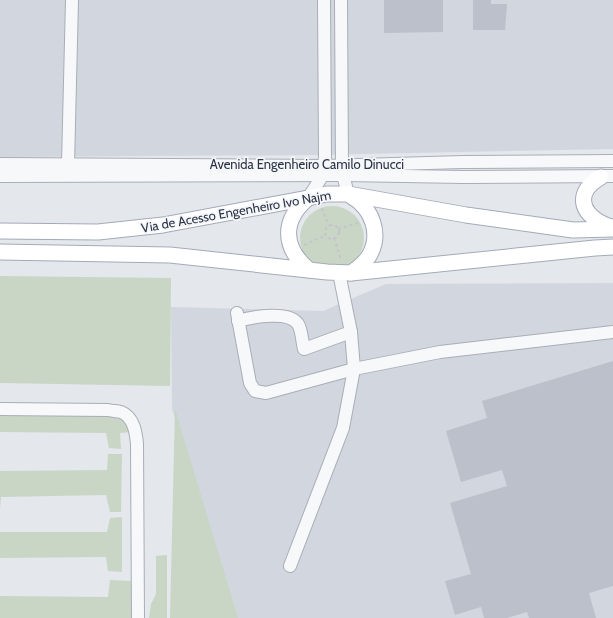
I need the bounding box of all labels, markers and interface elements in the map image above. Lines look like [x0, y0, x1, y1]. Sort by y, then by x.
street label: Avenida Engenheiro Camilo Dinucci [210, 156, 404, 172]
street label: Via de Acesso Engenheiro Ivo Najm [140, 186, 332, 237]

